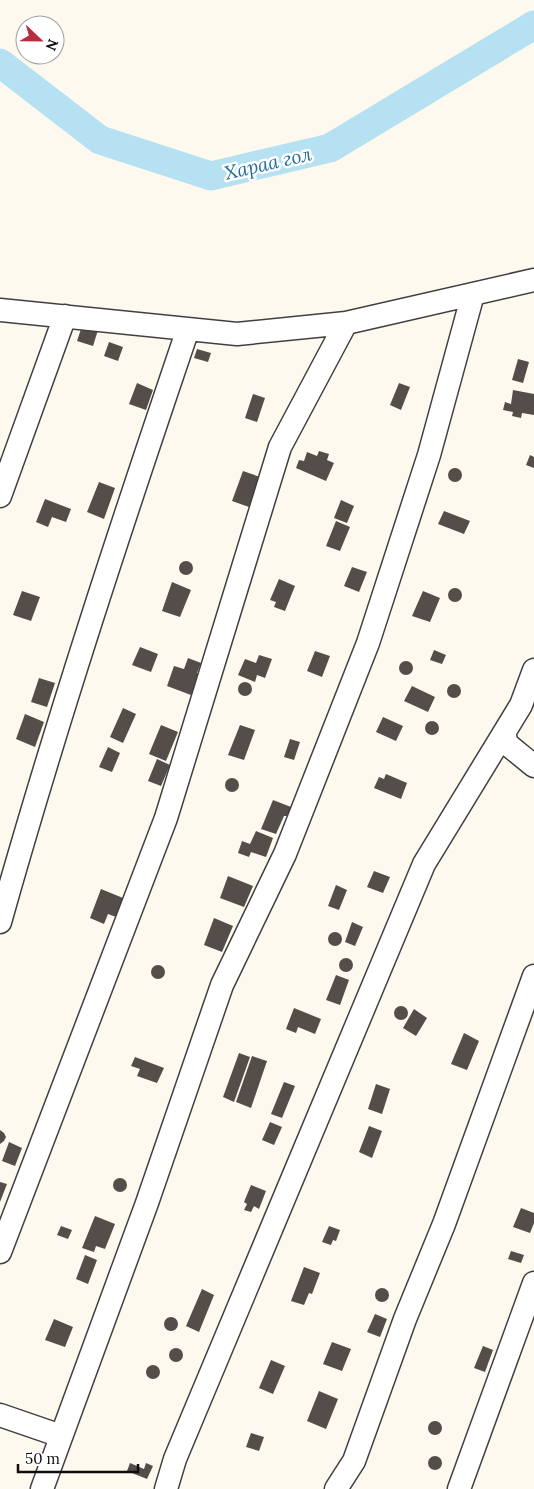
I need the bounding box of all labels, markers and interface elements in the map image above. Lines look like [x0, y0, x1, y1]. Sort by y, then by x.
north arrow [15, 15, 65, 65]
text: N [42, 36, 62, 53]
water label: Хараа гол [222, 141, 314, 185]
scale bar [18, 1442, 138, 1474]
text: 50 m [25, 1449, 60, 1468]

